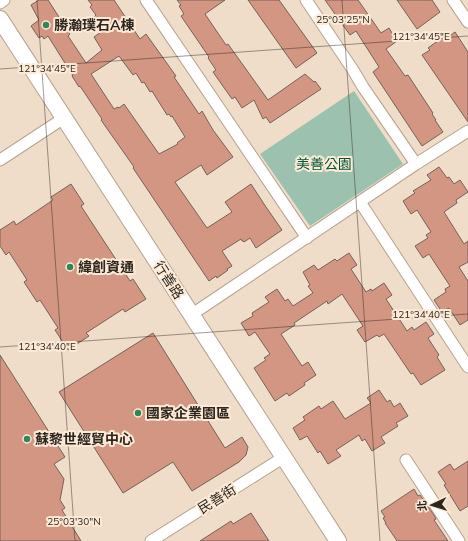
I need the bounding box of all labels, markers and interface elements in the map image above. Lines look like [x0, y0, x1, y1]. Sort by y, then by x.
text: 25°03'25"N [316, 13, 370, 26]
place label: 勝瀚璞石A棟 [54, 16, 135, 34]
marker: 勝瀚璞石A棟 [41, 20, 51, 30]
text: 121°34'45"E [392, 30, 450, 43]
text: 121°34'45"E [18, 62, 76, 75]
park label: 美善公園 [296, 155, 352, 173]
street label: 行善路 [150, 257, 188, 303]
place label: 緯創資通 [78, 258, 134, 276]
marker: 緯創資通 [65, 262, 75, 272]
text: 121°34'40"E [392, 308, 450, 321]
text: 121°34'40"E [18, 340, 76, 353]
place label: 國家企業園區 [146, 404, 230, 422]
marker: 國家企業園區 [133, 408, 143, 418]
place label: 蘇黎世經貿中心 [35, 430, 133, 448]
marker: 蘇黎世經貿中心 [22, 434, 32, 444]
street label: 民善街 [194, 480, 240, 518]
north arrow [412, 485, 452, 525]
text: 北 [415, 500, 429, 512]
text: 25°03'30"N [47, 515, 101, 528]

